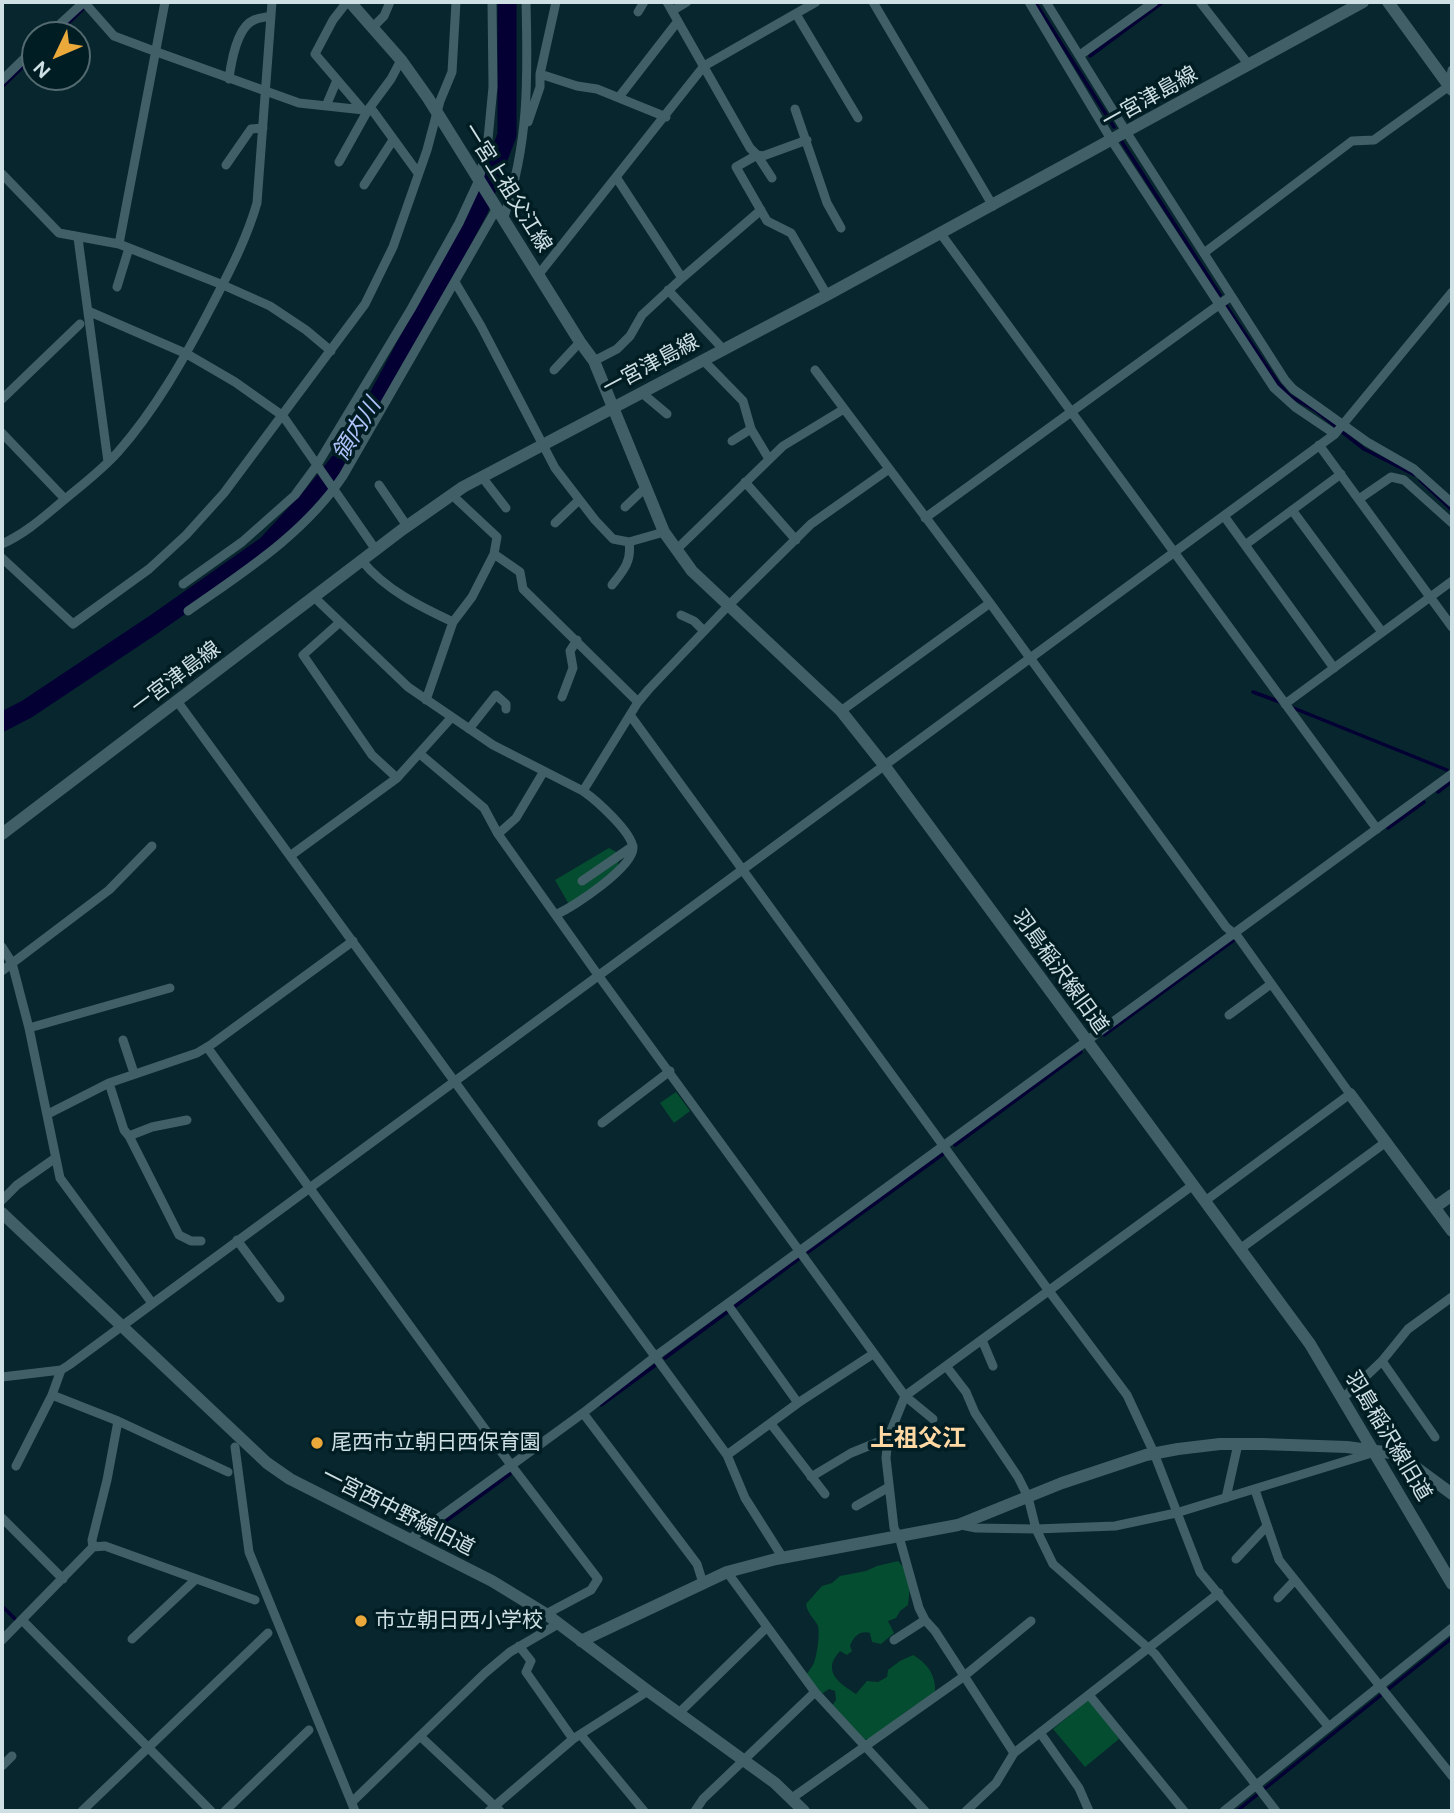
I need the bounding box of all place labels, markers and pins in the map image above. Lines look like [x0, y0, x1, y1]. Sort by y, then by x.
place label: 尾西市立朝日西保育園 [331, 1430, 541, 1456]
marker: 尾西市立朝日西保育園 [309, 1435, 325, 1451]
place label: 市立朝日西小学校 [375, 1608, 543, 1634]
marker: 市立朝日西小学校 [353, 1613, 369, 1629]

